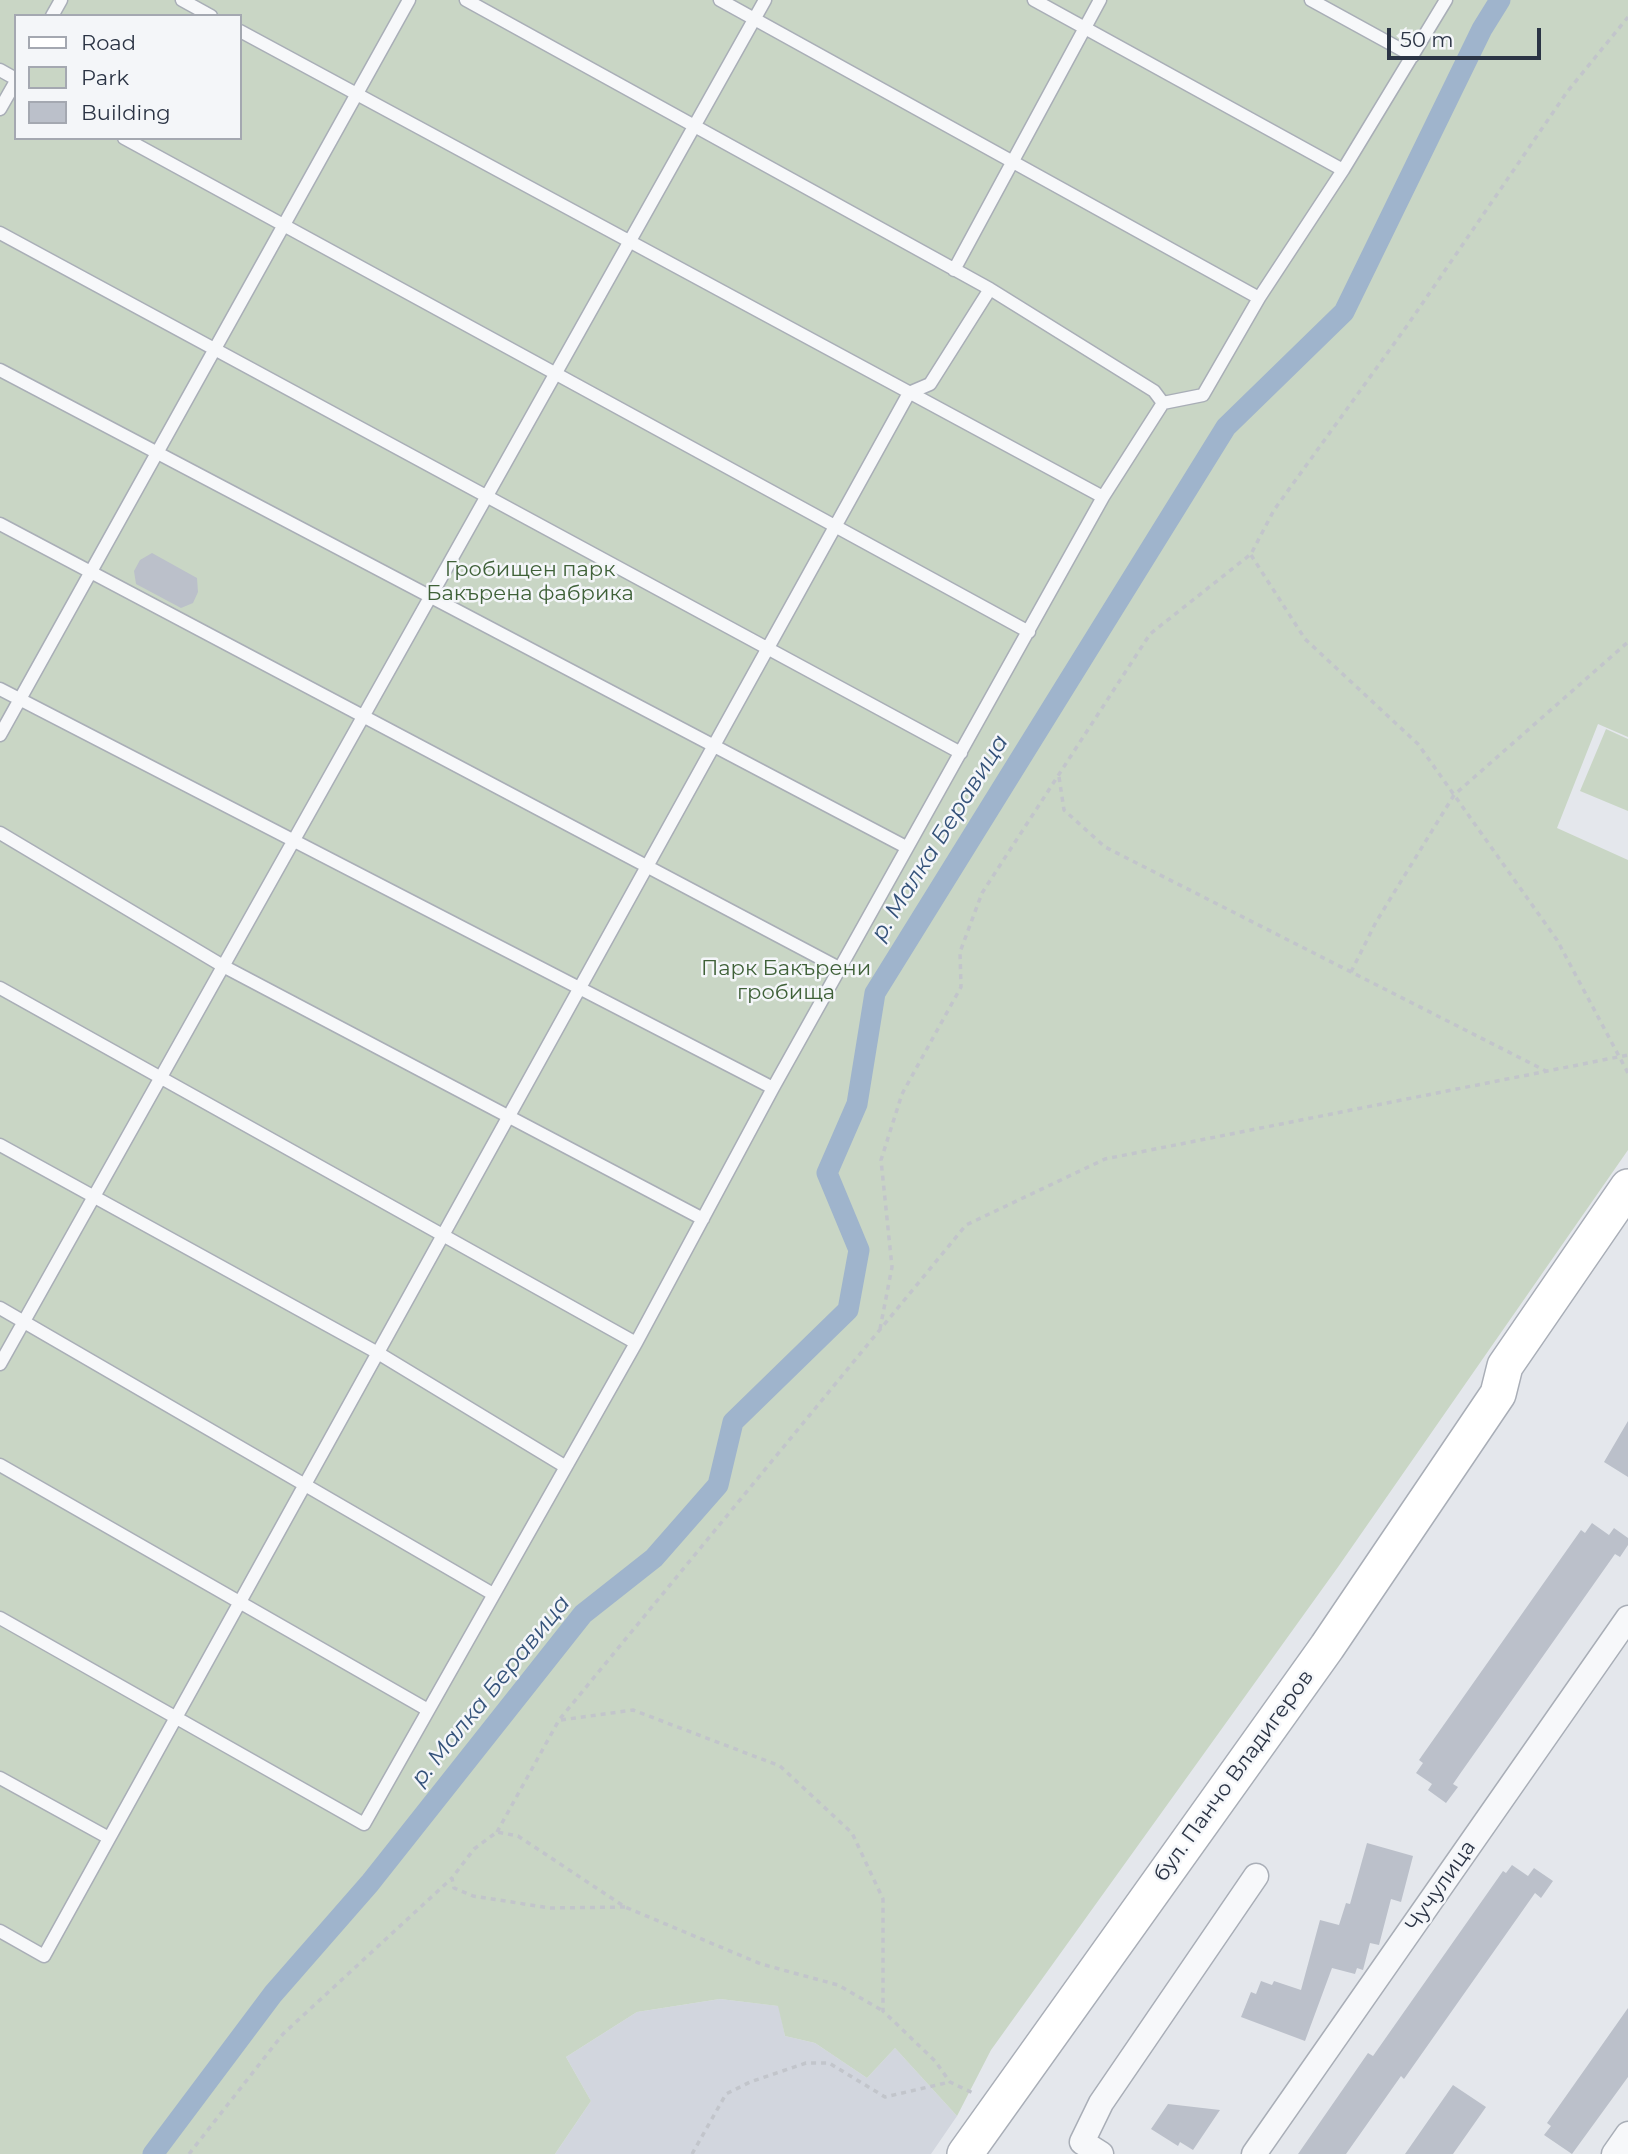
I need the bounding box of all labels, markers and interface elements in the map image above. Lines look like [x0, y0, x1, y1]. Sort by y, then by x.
legend [14, 14, 242, 140]
scale bar [1390, 14, 1544, 58]
text: 50 m [1400, 27, 1454, 52]
text: Road [81, 30, 136, 55]
text: Park [81, 65, 129, 90]
text: Building [81, 100, 171, 125]
park label: Гробищен парк Бакърена фабрика [426, 557, 634, 607]
water label: р. Малка Беравица [865, 730, 1015, 946]
park label: Парк Бакърени гробища [701, 956, 871, 1006]
water label: р. Малка Беравица [405, 1590, 577, 1792]
street label: бул. Панчо Владигеров [1149, 1665, 1319, 1887]
street label: Чучулица [1401, 1836, 1481, 1936]

